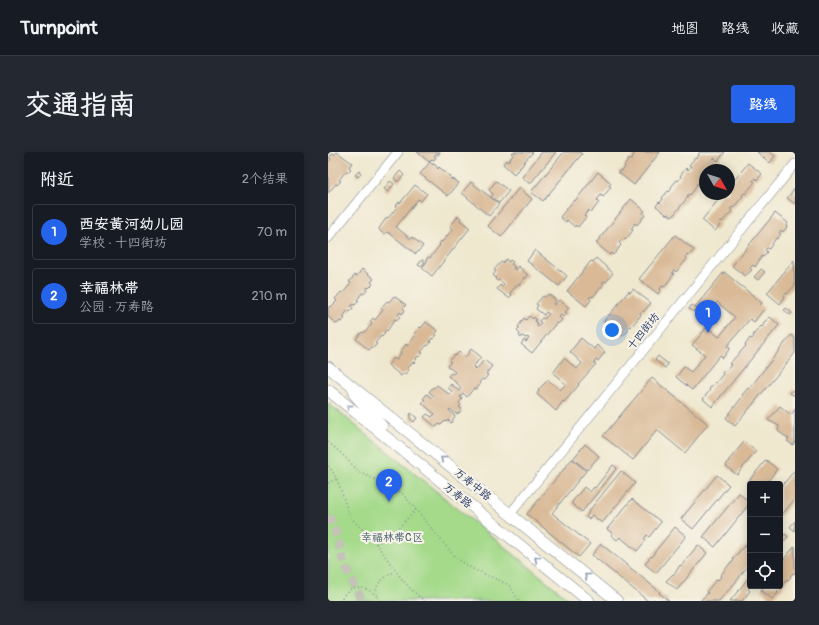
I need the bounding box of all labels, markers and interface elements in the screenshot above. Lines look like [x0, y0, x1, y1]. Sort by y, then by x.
text: Turnpoint [20, 16, 98, 40]
text: 地图 [671, 20, 699, 37]
text: 路线 [721, 20, 749, 37]
text: 收藏 [771, 20, 799, 37]
button: 路线 [731, 85, 795, 123]
text: 交通指南 [24, 88, 136, 123]
north arrow [699, 164, 735, 200]
text: 附近 [40, 169, 74, 190]
text: 2个结果 [242, 171, 288, 187]
text: 西安黄河幼儿园 [79, 215, 184, 234]
text: 1 [51, 224, 57, 240]
text: 70 m [257, 224, 287, 240]
text: 学校 · 十四街坊 [79, 235, 167, 251]
text: 幸福林带 [79, 279, 139, 298]
text: 2 [50, 288, 58, 304]
text: 210 m [251, 288, 287, 304]
text: 公园 · 万寿路 [79, 299, 154, 315]
pin: 1 [695, 300, 721, 333]
street label: 十四街坊 [624, 310, 662, 353]
your location [602, 320, 622, 340]
one-way arrow [346, 404, 353, 411]
one-way arrow [440, 457, 447, 464]
street label: 万寿中路 [451, 465, 494, 503]
pin: 2 [376, 469, 402, 502]
street label: 万寿路 [441, 480, 475, 511]
map controls [747, 481, 783, 589]
button: + [747, 481, 783, 517]
button: − [747, 517, 783, 553]
park label: 幸福林带C区 [361, 531, 423, 544]
button: locate [747, 553, 783, 589]
one-way arrow [534, 556, 541, 563]
one-way arrow [584, 574, 592, 581]

